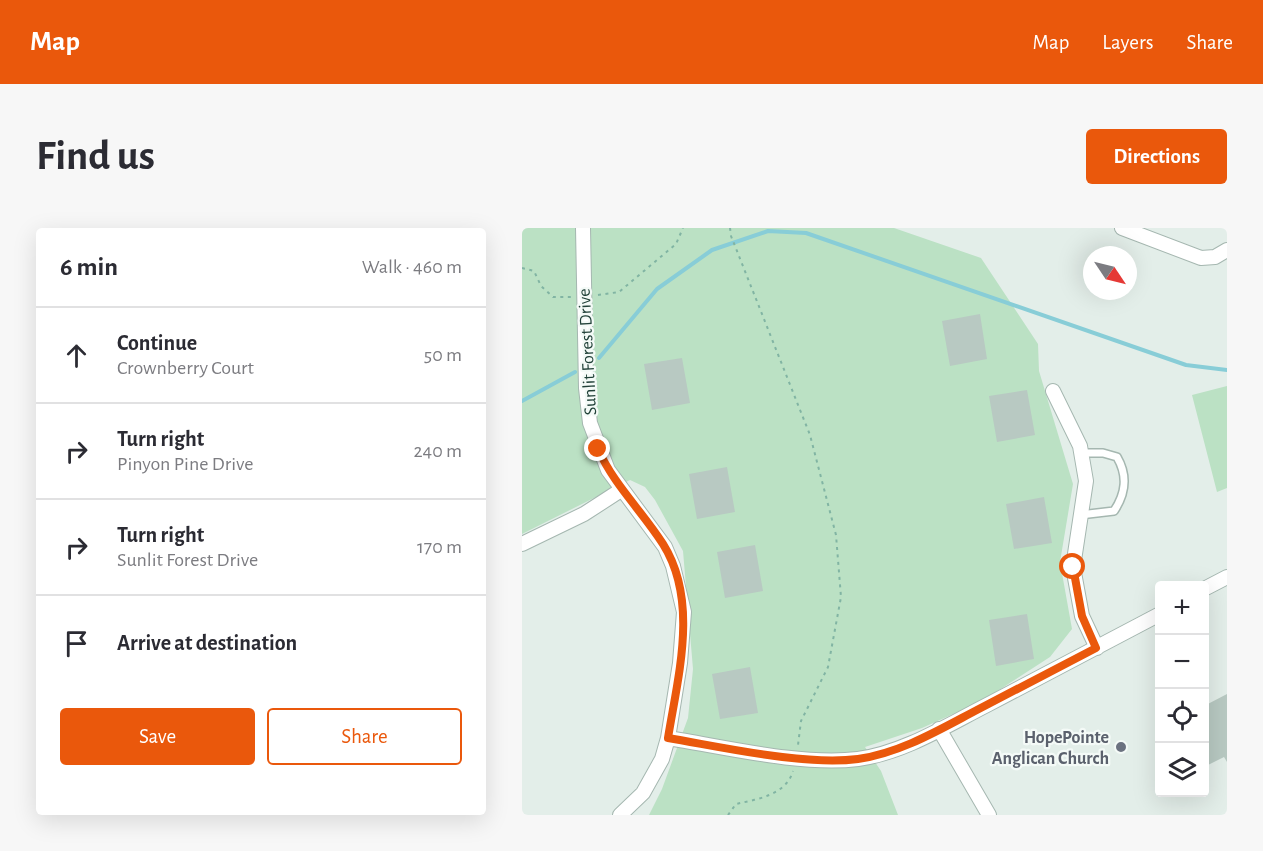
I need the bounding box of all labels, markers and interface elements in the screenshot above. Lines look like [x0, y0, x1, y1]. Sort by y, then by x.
text: Map [30, 28, 80, 56]
text: Map [1033, 32, 1069, 53]
text: Layers [1102, 32, 1153, 53]
text: Share [1186, 32, 1233, 53]
button: Directions [1086, 129, 1227, 184]
text: Find us [36, 135, 155, 177]
north arrow [1083, 246, 1137, 300]
text: 6 min [60, 254, 118, 280]
text: Walk · 460 m [362, 257, 462, 277]
street label: Sunlit Forest Drive [576, 288, 600, 416]
text: Continue [117, 332, 197, 354]
icon: ahead [60, 339, 93, 372]
text: 50 m [424, 345, 462, 365]
text: Crownberry Court [117, 358, 254, 378]
text: Turn right [117, 428, 204, 450]
icon: right [60, 435, 93, 468]
route end [584, 435, 610, 461]
text: 240 m [413, 441, 462, 461]
text: Pinyon Pine Drive [117, 454, 253, 474]
text: Turn right [117, 524, 204, 546]
icon: right [60, 531, 93, 564]
text: 170 m [417, 537, 462, 557]
text: Sunlit Forest Drive [117, 550, 258, 570]
route start [1059, 553, 1085, 579]
map controls [1155, 581, 1209, 797]
button: + [1155, 581, 1209, 635]
icon: arrive [60, 627, 93, 660]
text: Arrive at destination [117, 632, 297, 654]
button: − [1155, 635, 1209, 689]
button: locate [1155, 689, 1209, 743]
button: Save [60, 708, 255, 765]
button: Share [267, 708, 462, 765]
place label: HopePointe Anglican Church [992, 729, 1109, 768]
marker: HopePointe Anglican Church [1114, 740, 1128, 754]
button: layers [1155, 743, 1209, 797]

